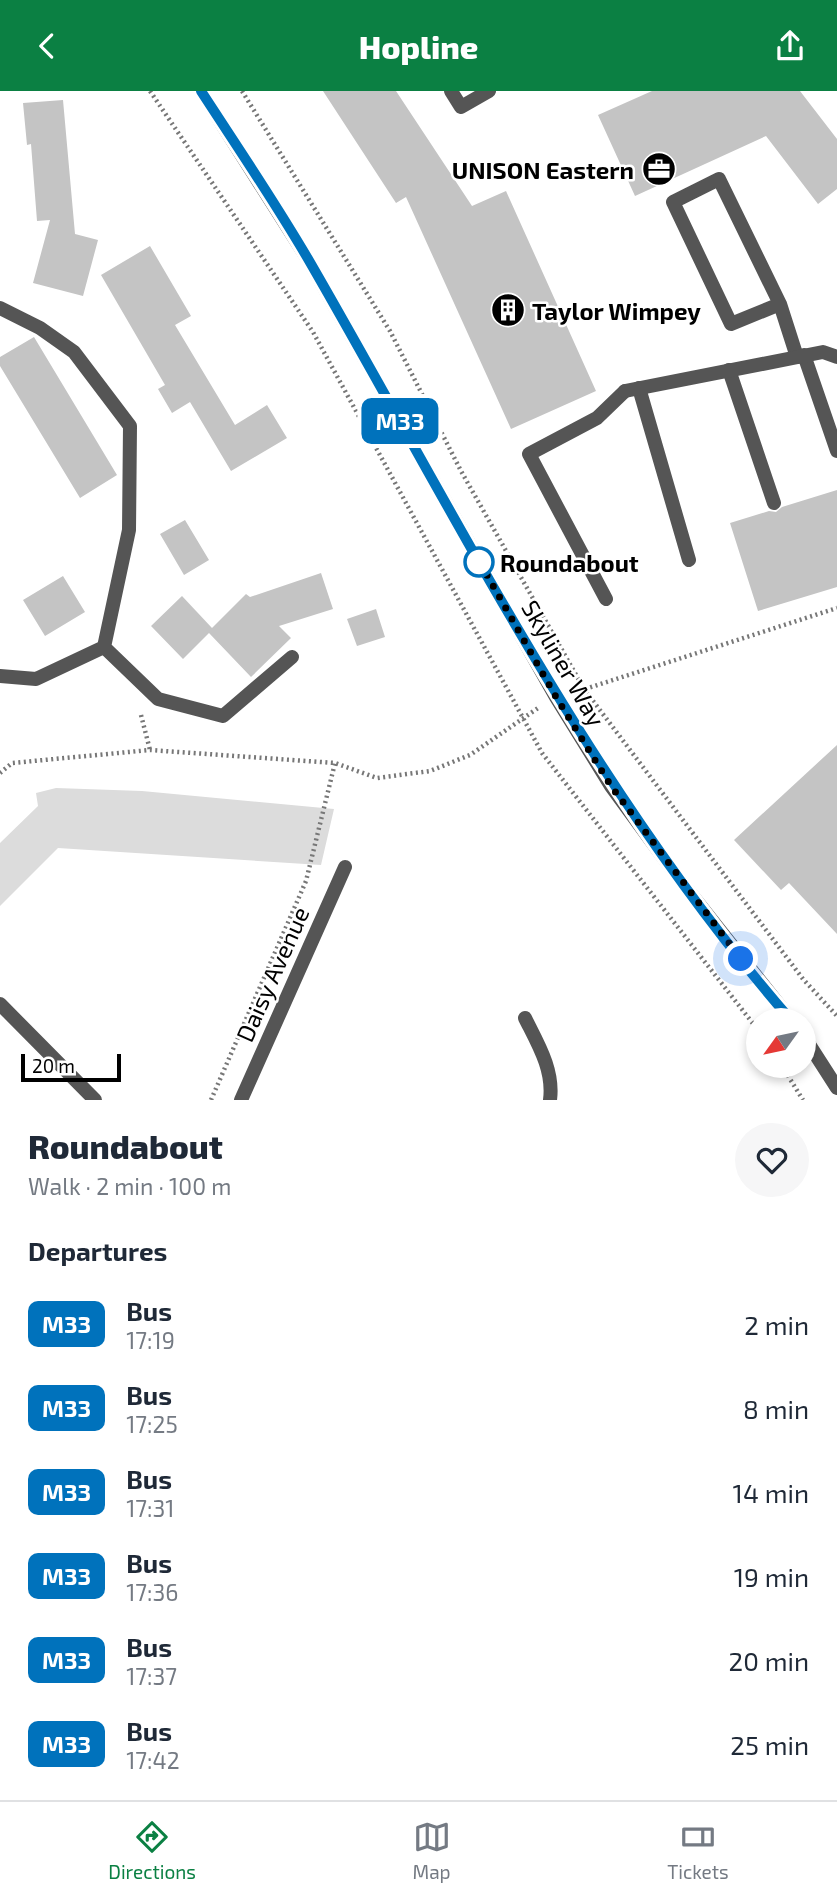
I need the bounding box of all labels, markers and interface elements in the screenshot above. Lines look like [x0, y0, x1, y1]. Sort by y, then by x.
icon: back [28, 27, 66, 65]
text: Hopline [359, 27, 478, 65]
icon: share [771, 27, 809, 65]
office icon: UNISON Eastern [640, 150, 678, 188]
place label: UNISON Eastern [452, 155, 634, 184]
building icon: Taylor Wimpey [489, 291, 527, 329]
place label: Taylor Wimpey [532, 296, 701, 325]
line badge: M33 [360, 398, 440, 444]
text: M33 [375, 406, 425, 435]
marker: Roundabout [464, 547, 494, 577]
place label: Roundabout [500, 548, 639, 577]
street label: Skyliner Way [516, 595, 612, 731]
street label: Daisy Avenue [229, 902, 315, 1046]
your location [723, 941, 758, 976]
north arrow [746, 1008, 816, 1078]
map controls [746, 1008, 816, 1078]
scale bar [21, 1051, 121, 1083]
text: 20 m [32, 1054, 75, 1077]
button: heart [735, 1123, 809, 1197]
text: Roundabout [28, 1126, 223, 1166]
text: Walk · 2 min · 100 m [28, 1172, 231, 1200]
text: Departures [28, 1235, 167, 1266]
text: Bus [126, 1295, 172, 1326]
text: M33 [42, 1309, 91, 1338]
text: 2 min [744, 1309, 809, 1340]
text: 17:19 [126, 1326, 175, 1354]
text: Bus [126, 1379, 172, 1410]
text: M33 [42, 1393, 91, 1422]
text: 8 min [743, 1393, 809, 1424]
text: 17:25 [126, 1410, 178, 1438]
text: Bus [126, 1463, 172, 1494]
text: M33 [42, 1477, 91, 1506]
text: 14 min [733, 1477, 809, 1508]
text: 17:31 [126, 1494, 175, 1522]
text: Bus [126, 1547, 172, 1578]
text: M33 [42, 1561, 91, 1590]
text: 19 min [734, 1561, 809, 1592]
text: 17:36 [126, 1578, 179, 1606]
text: Bus [126, 1631, 172, 1662]
text: M33 [42, 1645, 91, 1674]
text: 20 min [729, 1645, 809, 1676]
text: 17:37 [126, 1662, 177, 1690]
text: Bus [126, 1715, 172, 1746]
text: M33 [42, 1729, 91, 1758]
text: 25 min [730, 1729, 809, 1760]
text: 17:42 [126, 1746, 180, 1774]
tab: Directions [108, 1818, 196, 1883]
tab: Map [412, 1818, 451, 1883]
tab: Tickets [667, 1818, 729, 1883]

